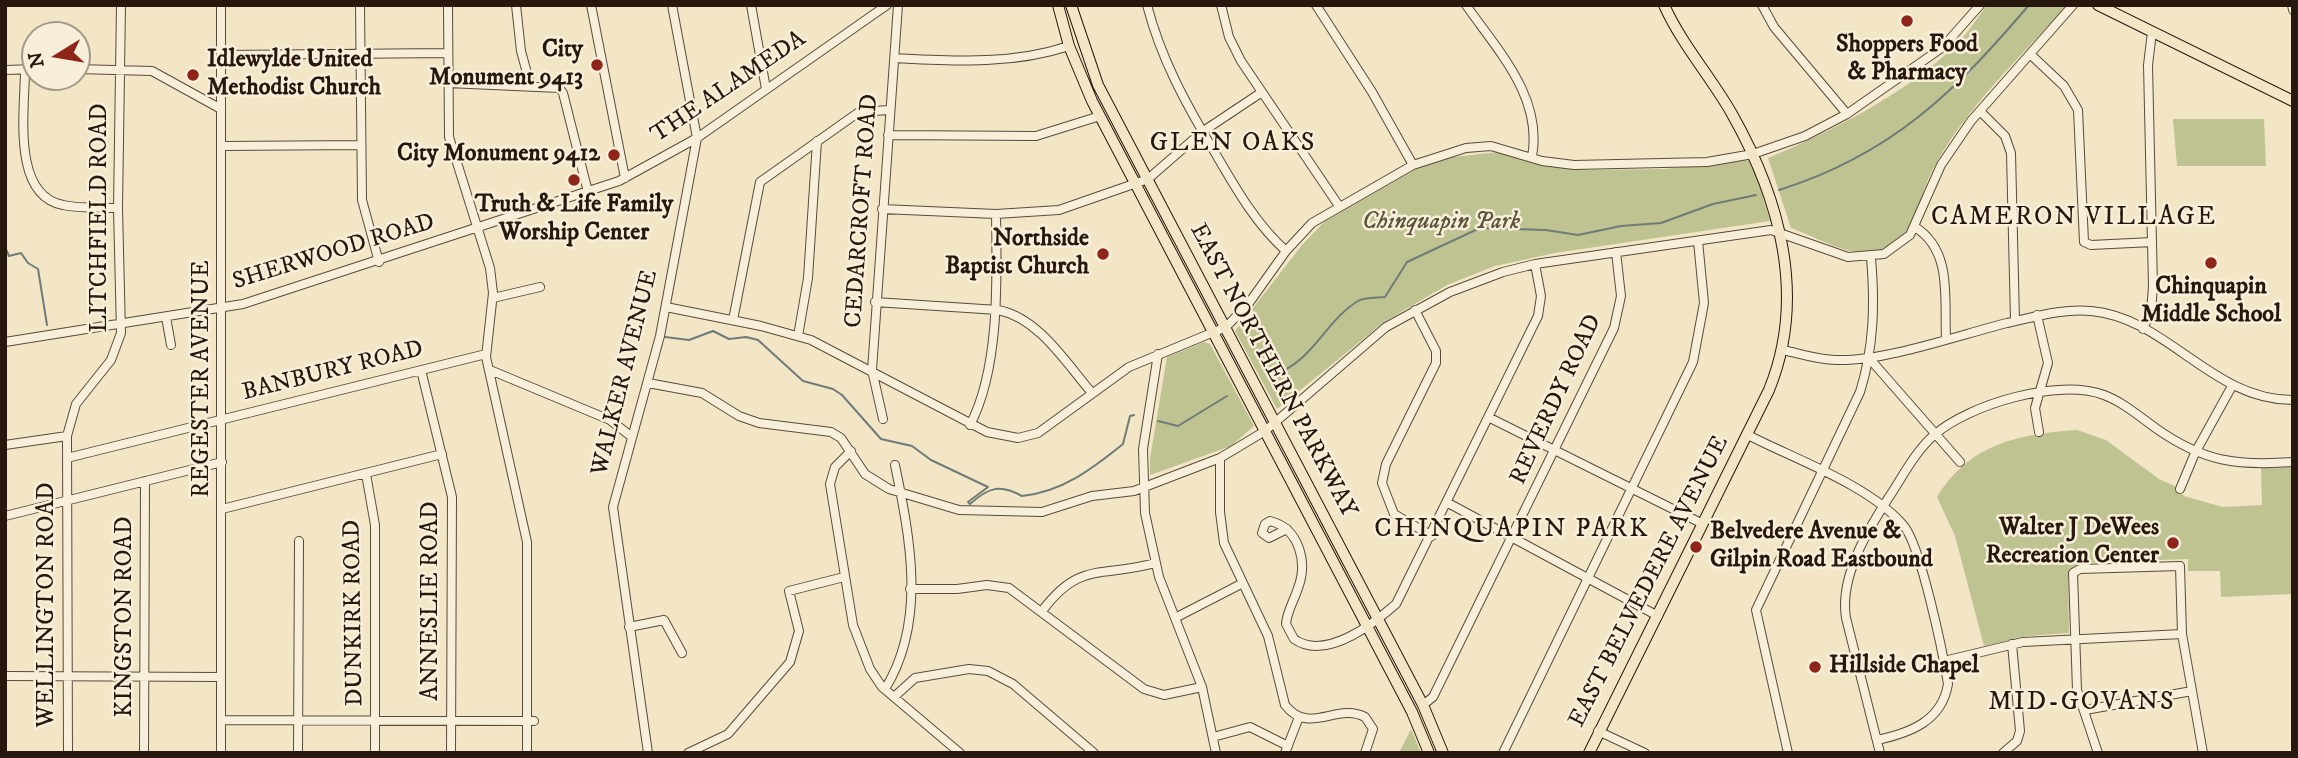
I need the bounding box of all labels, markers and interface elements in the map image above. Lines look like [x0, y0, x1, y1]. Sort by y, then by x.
marker: Shoppers Food & Pharmacy [1899, 13, 1915, 29]
north arrow [21, 21, 91, 91]
street label: THE ALAMEDA [646, 26, 812, 150]
place label: Shoppers Food & Pharmacy [1836, 32, 1978, 88]
place label: City Monument 9413 [429, 37, 583, 93]
place label: Idlewylde United Methodist Church [207, 47, 381, 103]
text: N [24, 50, 50, 70]
marker: City Monument 9413 [589, 57, 605, 73]
marker: Idlewylde United Methodist Church [185, 67, 201, 83]
street label: CEDARCROFT ROAD [840, 93, 886, 329]
street label: LITCHFIELD ROAD [87, 103, 115, 333]
district label: GLEN OAKS [1151, 129, 1315, 161]
place label: City Monument 9412 [397, 141, 600, 169]
marker: City Monument 9412 [606, 147, 622, 163]
marker: Truth & Life Family Worship Center [566, 172, 582, 188]
place label: Truth & Life Family Worship Center [475, 192, 673, 248]
district label: CAMERON VILLAGE [1933, 203, 2215, 235]
street label: SHERWOOD ROAD [230, 209, 438, 297]
park label: Chinquapin Park [1362, 209, 1520, 237]
street label: EAST NORTHERN PARKWAY [1182, 219, 1362, 523]
place label: Northside Baptist Church [945, 226, 1089, 282]
marker: Northside Baptist Church [1095, 246, 1111, 262]
marker: Chinquapin Middle School [2203, 255, 2219, 271]
street label: REGESTER AVENUE [189, 260, 217, 498]
street label: WALKER AVENUE [587, 267, 665, 479]
place label: Chinquapin Middle School [2141, 274, 2281, 330]
street label: REVERDY ROAD [1505, 310, 1609, 490]
street label: BANBURY ROAD [240, 336, 426, 408]
street label: EAST BELVEDERE AVENUE [1564, 432, 1736, 732]
street label: WELLINGTON ROAD [34, 482, 62, 728]
street label: ANNESLIE ROAD [418, 501, 446, 701]
district label: CHINQUAPIN PARK [1376, 515, 1648, 547]
place label: Walter J DeWees Recreation Center [1986, 515, 2159, 571]
street label: KINGSTON ROAD [112, 516, 140, 718]
place label: Belvedere Avenue & Gilpin Road Eastbound [1710, 519, 1933, 575]
street label: DUNKIRK ROAD [339, 520, 371, 706]
marker: Walter J DeWees Recreation Center [2165, 535, 2181, 551]
marker: Belvedere Avenue & Gilpin Road Eastbound [1688, 539, 1704, 555]
place label: Hillside Chapel [1829, 653, 1979, 681]
marker: Hillside Chapel [1807, 659, 1823, 675]
district label: MID-GOVANS [1990, 688, 2174, 720]

